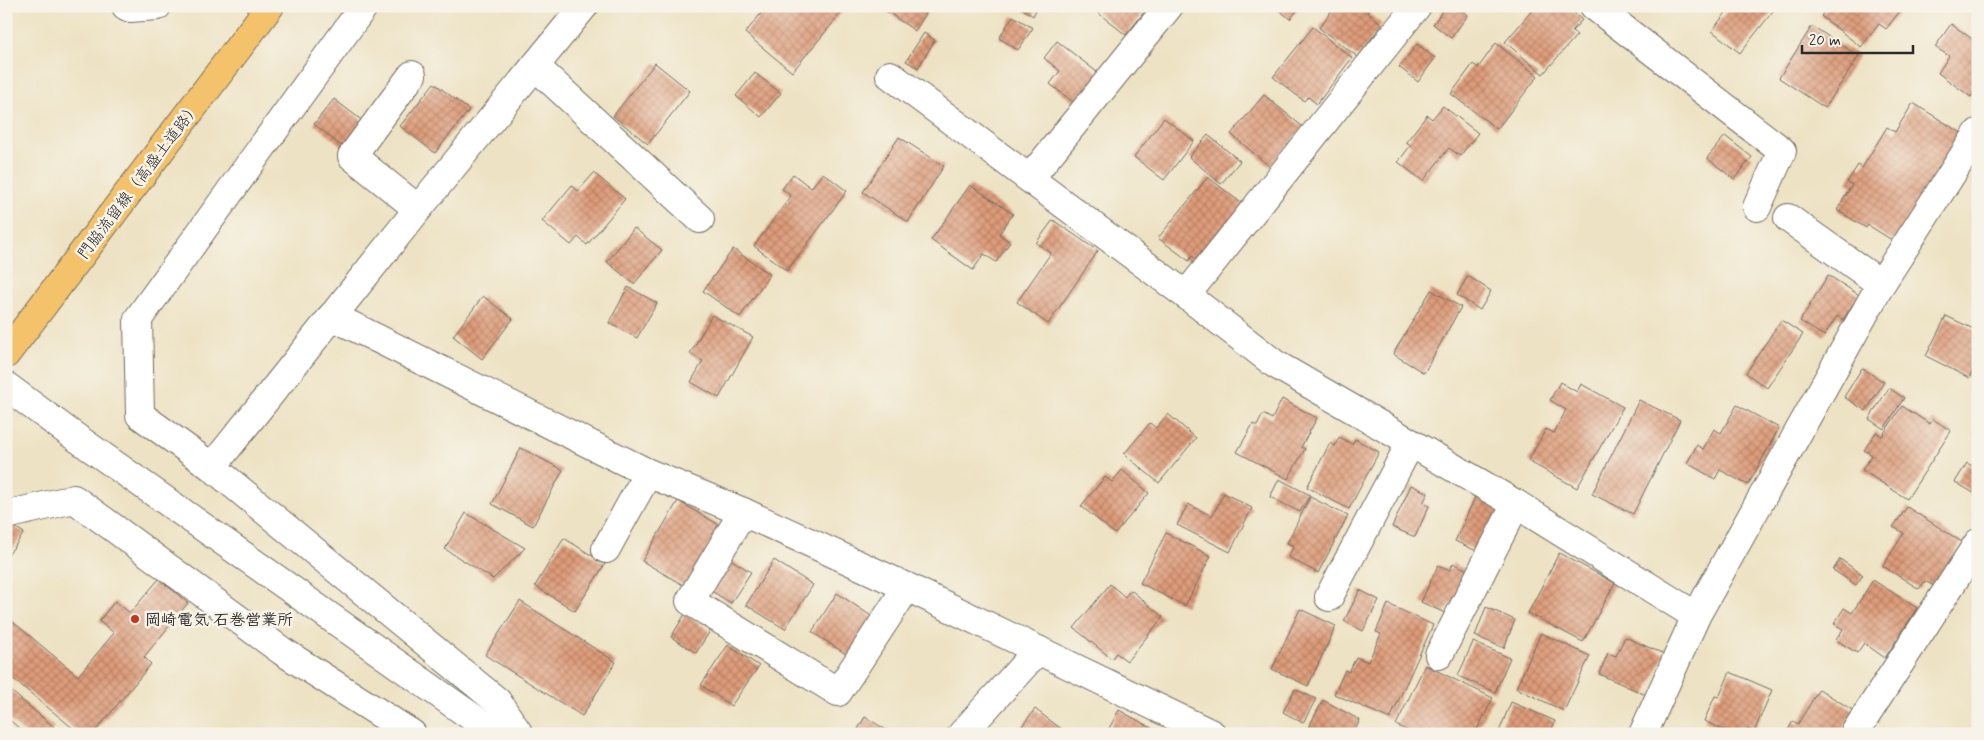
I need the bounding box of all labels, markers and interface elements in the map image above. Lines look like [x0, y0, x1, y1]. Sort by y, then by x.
scale bar [1802, 22, 1913, 54]
text: 20 m [1809, 31, 1841, 51]
street label: 門脇流留線（高盛土道路） [73, 98, 205, 264]
place label: 岡崎電気 石巻営業所 [145, 610, 293, 631]
marker: 岡崎電気 石巻営業所 [129, 613, 141, 625]

